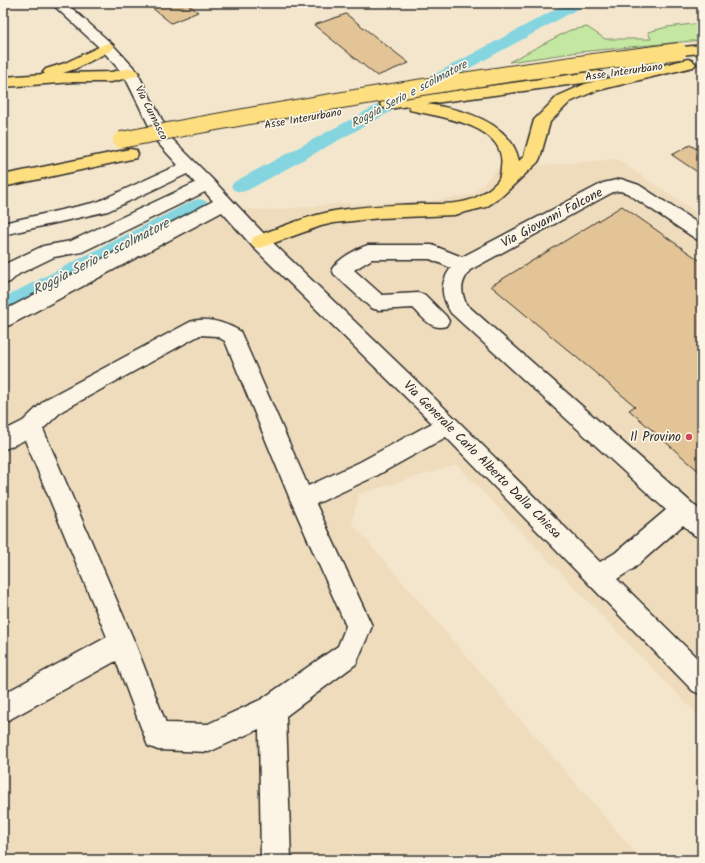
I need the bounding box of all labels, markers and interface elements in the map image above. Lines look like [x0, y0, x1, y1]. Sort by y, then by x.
water label: Roggia Serio e scolmatore [347, 54, 472, 133]
street label: Asse Interurbano [584, 58, 664, 86]
street label: Via Curnasco [130, 83, 172, 143]
street label: Asse Interurbano [263, 103, 343, 135]
street label: Via Giovanni Falcone [497, 182, 607, 254]
water label: Roggia Serio e scolmatore [29, 212, 175, 301]
street label: Via Generale Carlo Alberto Dalla Chiesa [398, 376, 566, 544]
place label: Il Provino [630, 427, 681, 448]
marker: Il Provino [684, 432, 694, 442]

